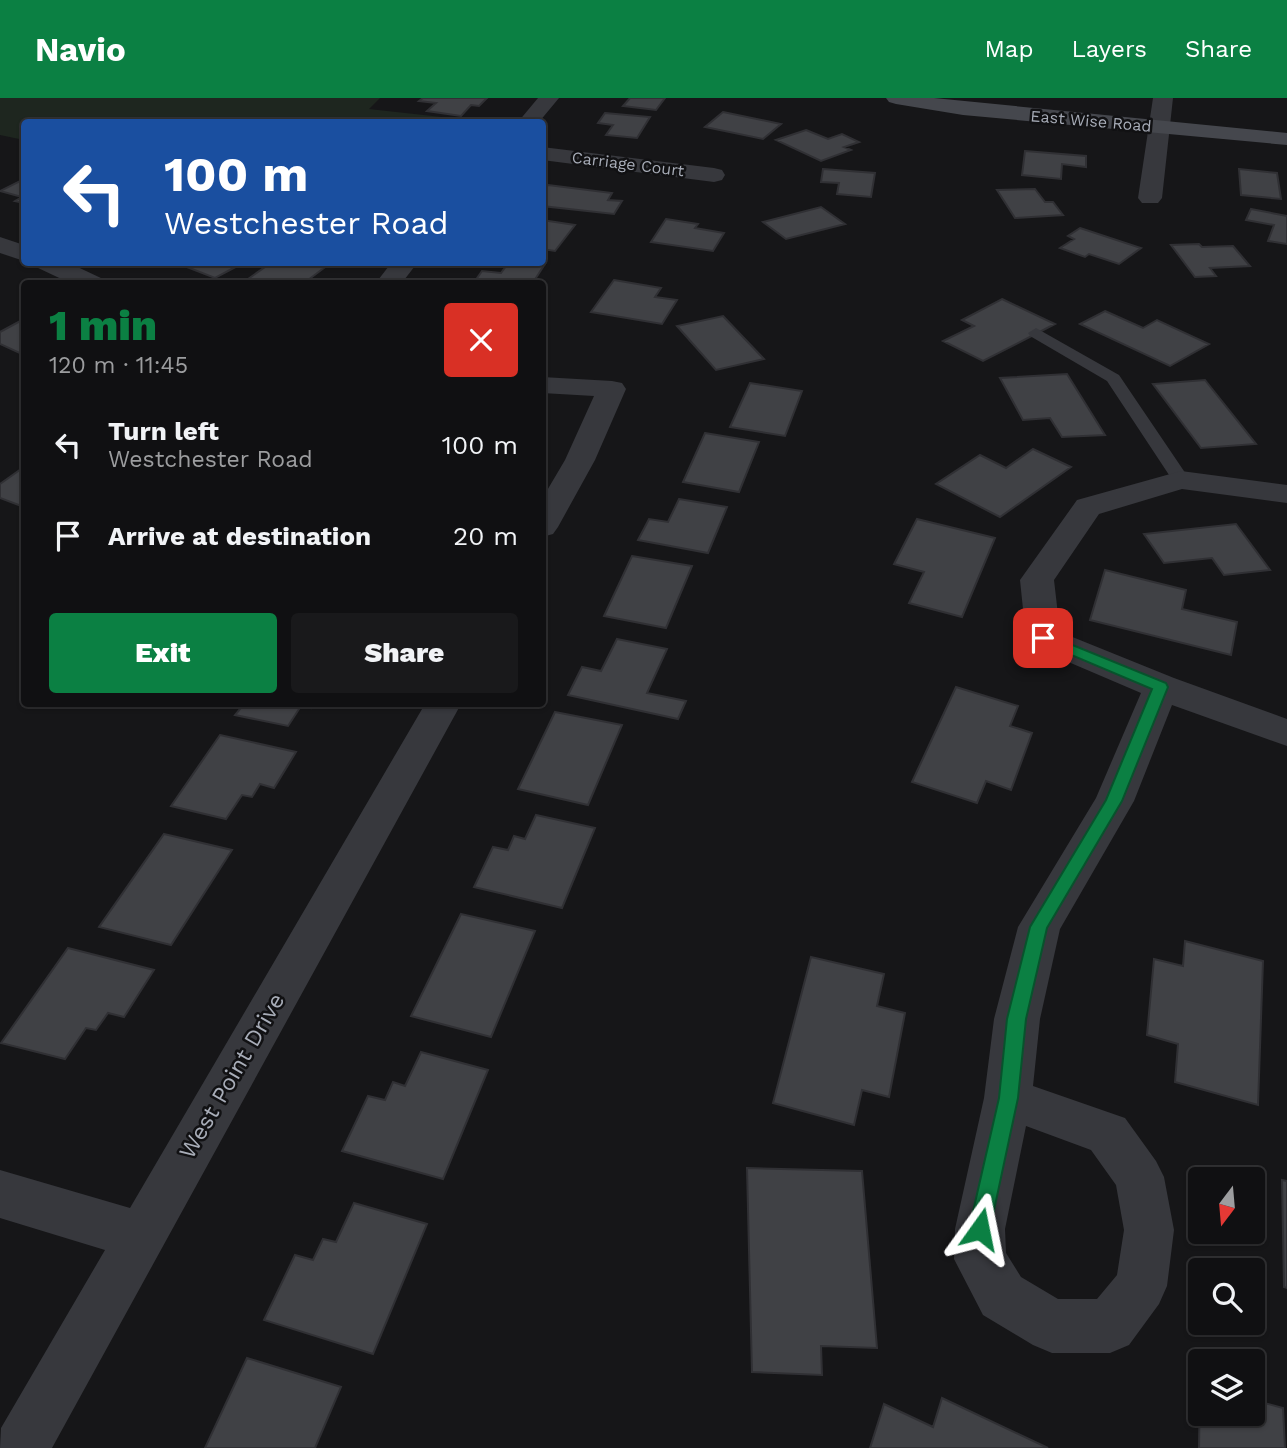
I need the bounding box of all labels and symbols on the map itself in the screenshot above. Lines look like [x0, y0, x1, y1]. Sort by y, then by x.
street label: East Wise Road [1030, 106, 1152, 136]
street label: Carriage Court [571, 148, 685, 180]
pin [1013, 608, 1073, 668]
street label: West Point Drive [174, 988, 290, 1164]
north arrow [1188, 1167, 1265, 1244]
position arrow [943, 1192, 1017, 1266]

